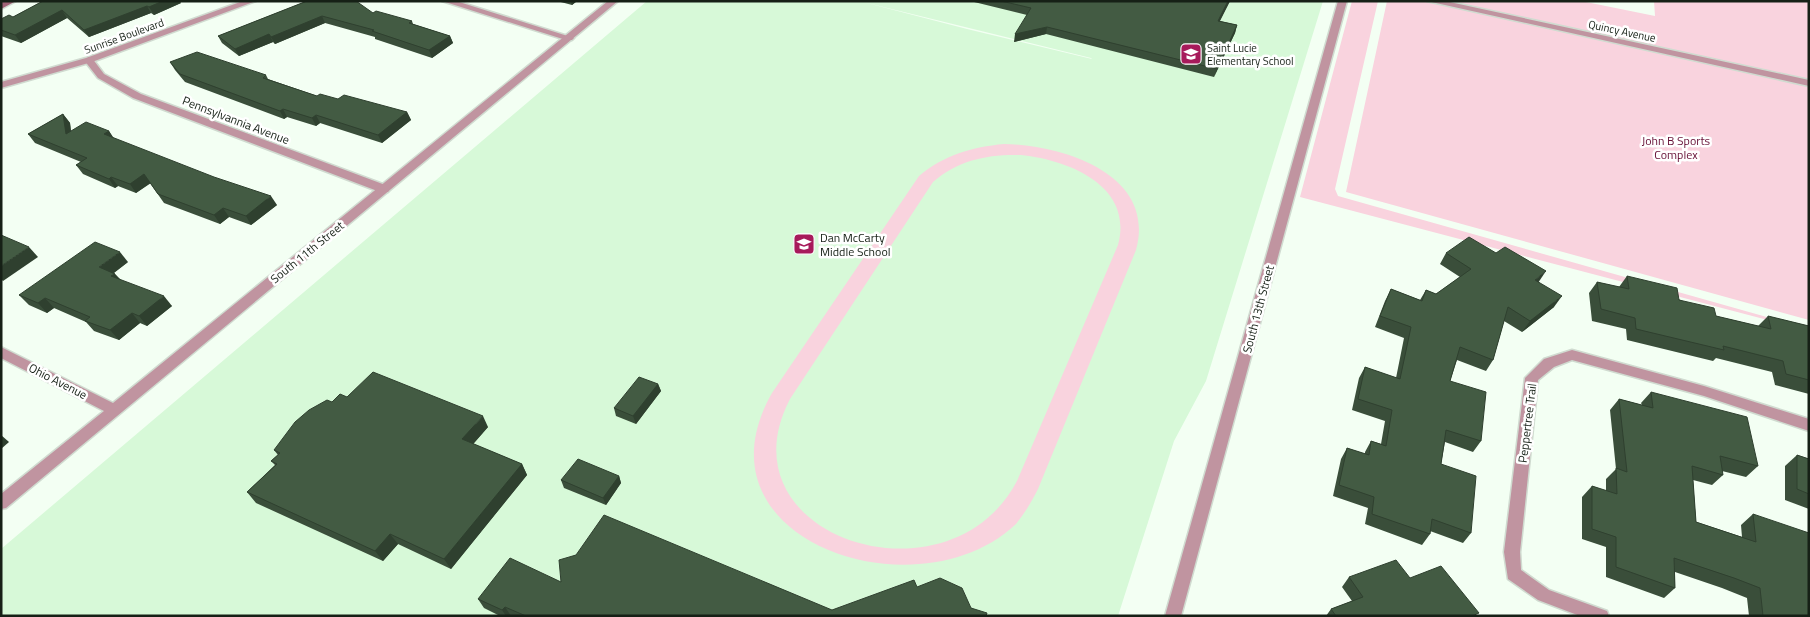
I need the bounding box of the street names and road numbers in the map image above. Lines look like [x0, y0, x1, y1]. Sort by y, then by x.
street label: Sunrise Boulevard [82, 14, 166, 58]
street label: Quincy Avenue [1587, 16, 1658, 46]
street label: Pennsylvannia Avenue [180, 91, 292, 149]
street label: South 11th Street [266, 216, 349, 288]
street label: South 13th Street [1237, 262, 1279, 355]
street label: Ohio Avenue [25, 358, 91, 404]
street label: Peppertree Trail [1513, 382, 1541, 464]

